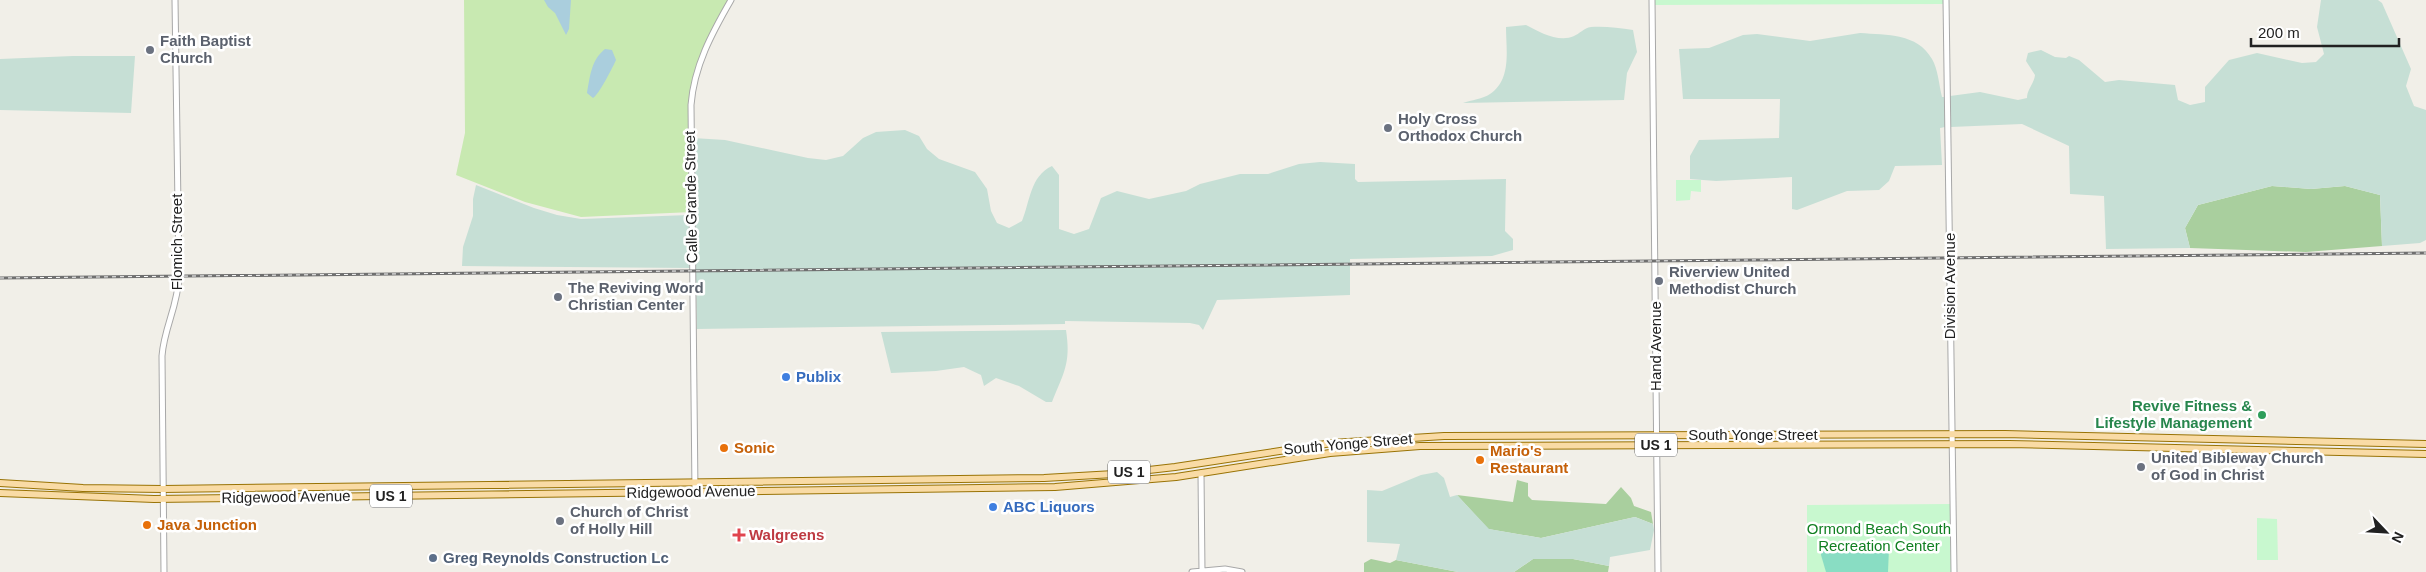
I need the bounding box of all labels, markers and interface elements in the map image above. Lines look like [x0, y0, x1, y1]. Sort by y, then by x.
scale bar [2251, 15, 2398, 47]
text: 200 m [2258, 24, 2300, 41]
place label: Faith Baptist Church [160, 32, 251, 66]
marker: Faith Baptist Church [144, 44, 156, 56]
place label: Holy Cross Orthodox Church [1398, 110, 1522, 144]
marker: Holy Cross Orthodox Church [1382, 122, 1394, 134]
street label: Calle Grande Street [681, 130, 700, 263]
street label: Flomich Street [168, 193, 185, 290]
street label: Division Avenue [1941, 233, 1958, 339]
place label: Riverview United Methodist Church [1669, 263, 1797, 297]
marker: Riverview United Methodist Church [1653, 275, 1665, 287]
place label: The Reviving Word Christian Center [568, 279, 704, 313]
marker: The Reviving Word Christian Center [552, 291, 564, 303]
street label: Hand Avenue [1647, 301, 1664, 391]
place label: Publix [796, 368, 842, 385]
marker: Publix [780, 371, 792, 383]
place label: Revive Fitness & Lifestyle Management [2095, 397, 2252, 431]
marker: Revive Fitness & Lifestyle Management [2256, 409, 2268, 421]
street label: South Yonge Street [1688, 426, 1818, 443]
street label: South Yonge Street [1283, 429, 1414, 458]
road number: US 1 [1635, 434, 1677, 456]
place label: Sonic [734, 439, 775, 456]
marker: Sonic [718, 442, 730, 454]
place label: Mario's Restaurant [1490, 442, 1568, 476]
place label: United Bibleway Church of God in Christ [2151, 449, 2324, 483]
marker: Mario's Restaurant [1474, 454, 1486, 466]
road number: US 1 [1108, 461, 1150, 484]
marker: United Bibleway Church of God in Christ [2135, 461, 2147, 473]
street label: Ridgewood Avenue [626, 482, 756, 501]
road number: US 1 [370, 484, 412, 508]
street label: Ridgewood Avenue [221, 487, 351, 506]
place label: ABC Liquors [1003, 498, 1095, 515]
marker: ABC Liquors [987, 501, 999, 513]
place label: Church of Christ of Holly Hill [570, 503, 688, 537]
north arrow [2361, 507, 2411, 557]
marker: Church of Christ of Holly Hill [554, 515, 566, 527]
place label: Java Junction [157, 516, 257, 533]
marker: Java Junction [141, 519, 153, 531]
park label: Ormond Beach South Recreation Center [1807, 520, 1951, 554]
place label: Walgreens [749, 526, 824, 543]
marker: Walgreens [733, 529, 745, 541]
text: N [2388, 530, 2407, 545]
place label: Greg Reynolds Construction Lc [443, 549, 669, 566]
marker: Greg Reynolds Construction Lc [427, 552, 439, 564]

